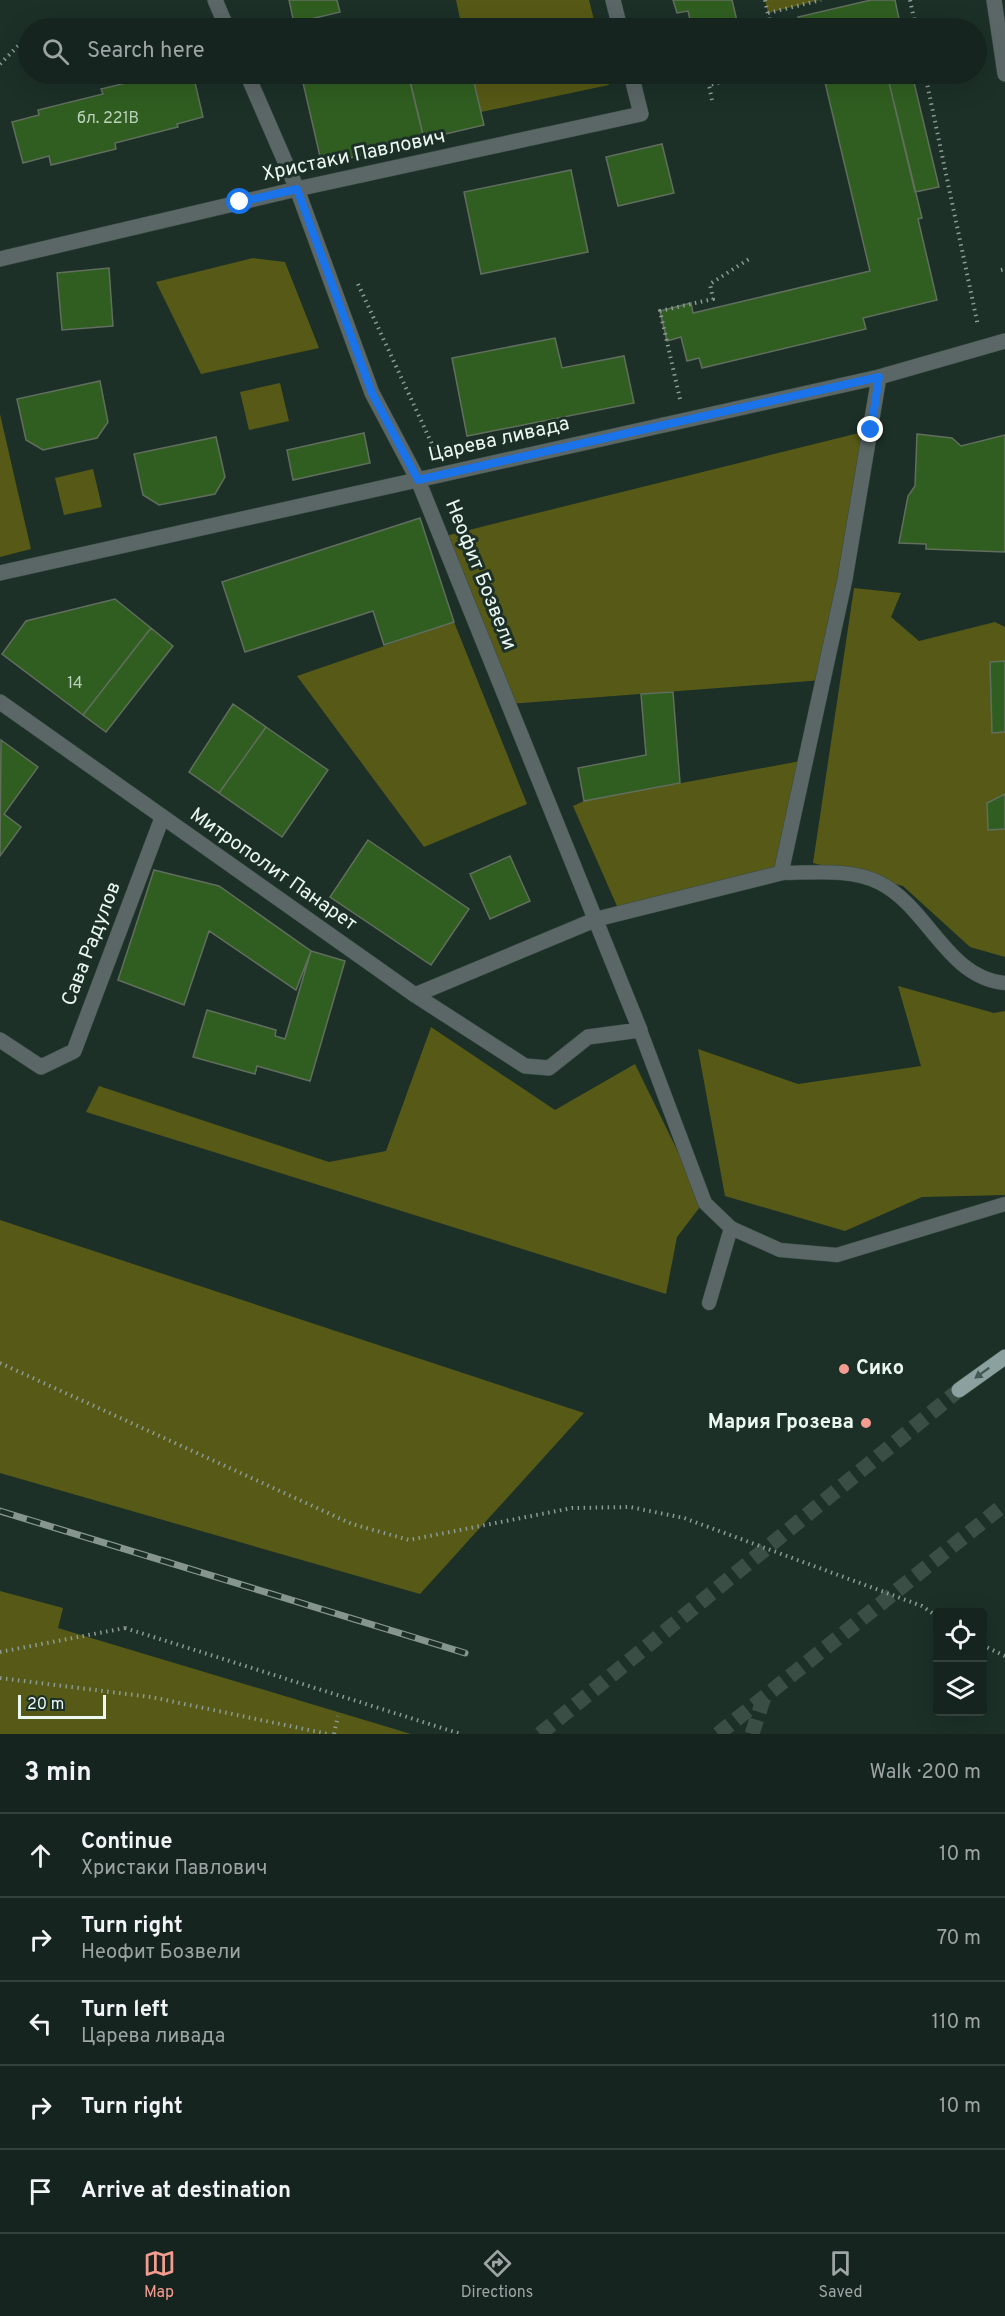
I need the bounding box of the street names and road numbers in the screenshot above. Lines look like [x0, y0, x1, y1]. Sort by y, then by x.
street label: Христаки Павлович [260, 124, 448, 188]
street label: Царева ливада [426, 411, 572, 469]
street label: Неофит Бозвели [438, 496, 522, 654]
street label: Митрополит Панарет [184, 802, 362, 938]
street label: Сава Радулов [56, 878, 128, 1010]

